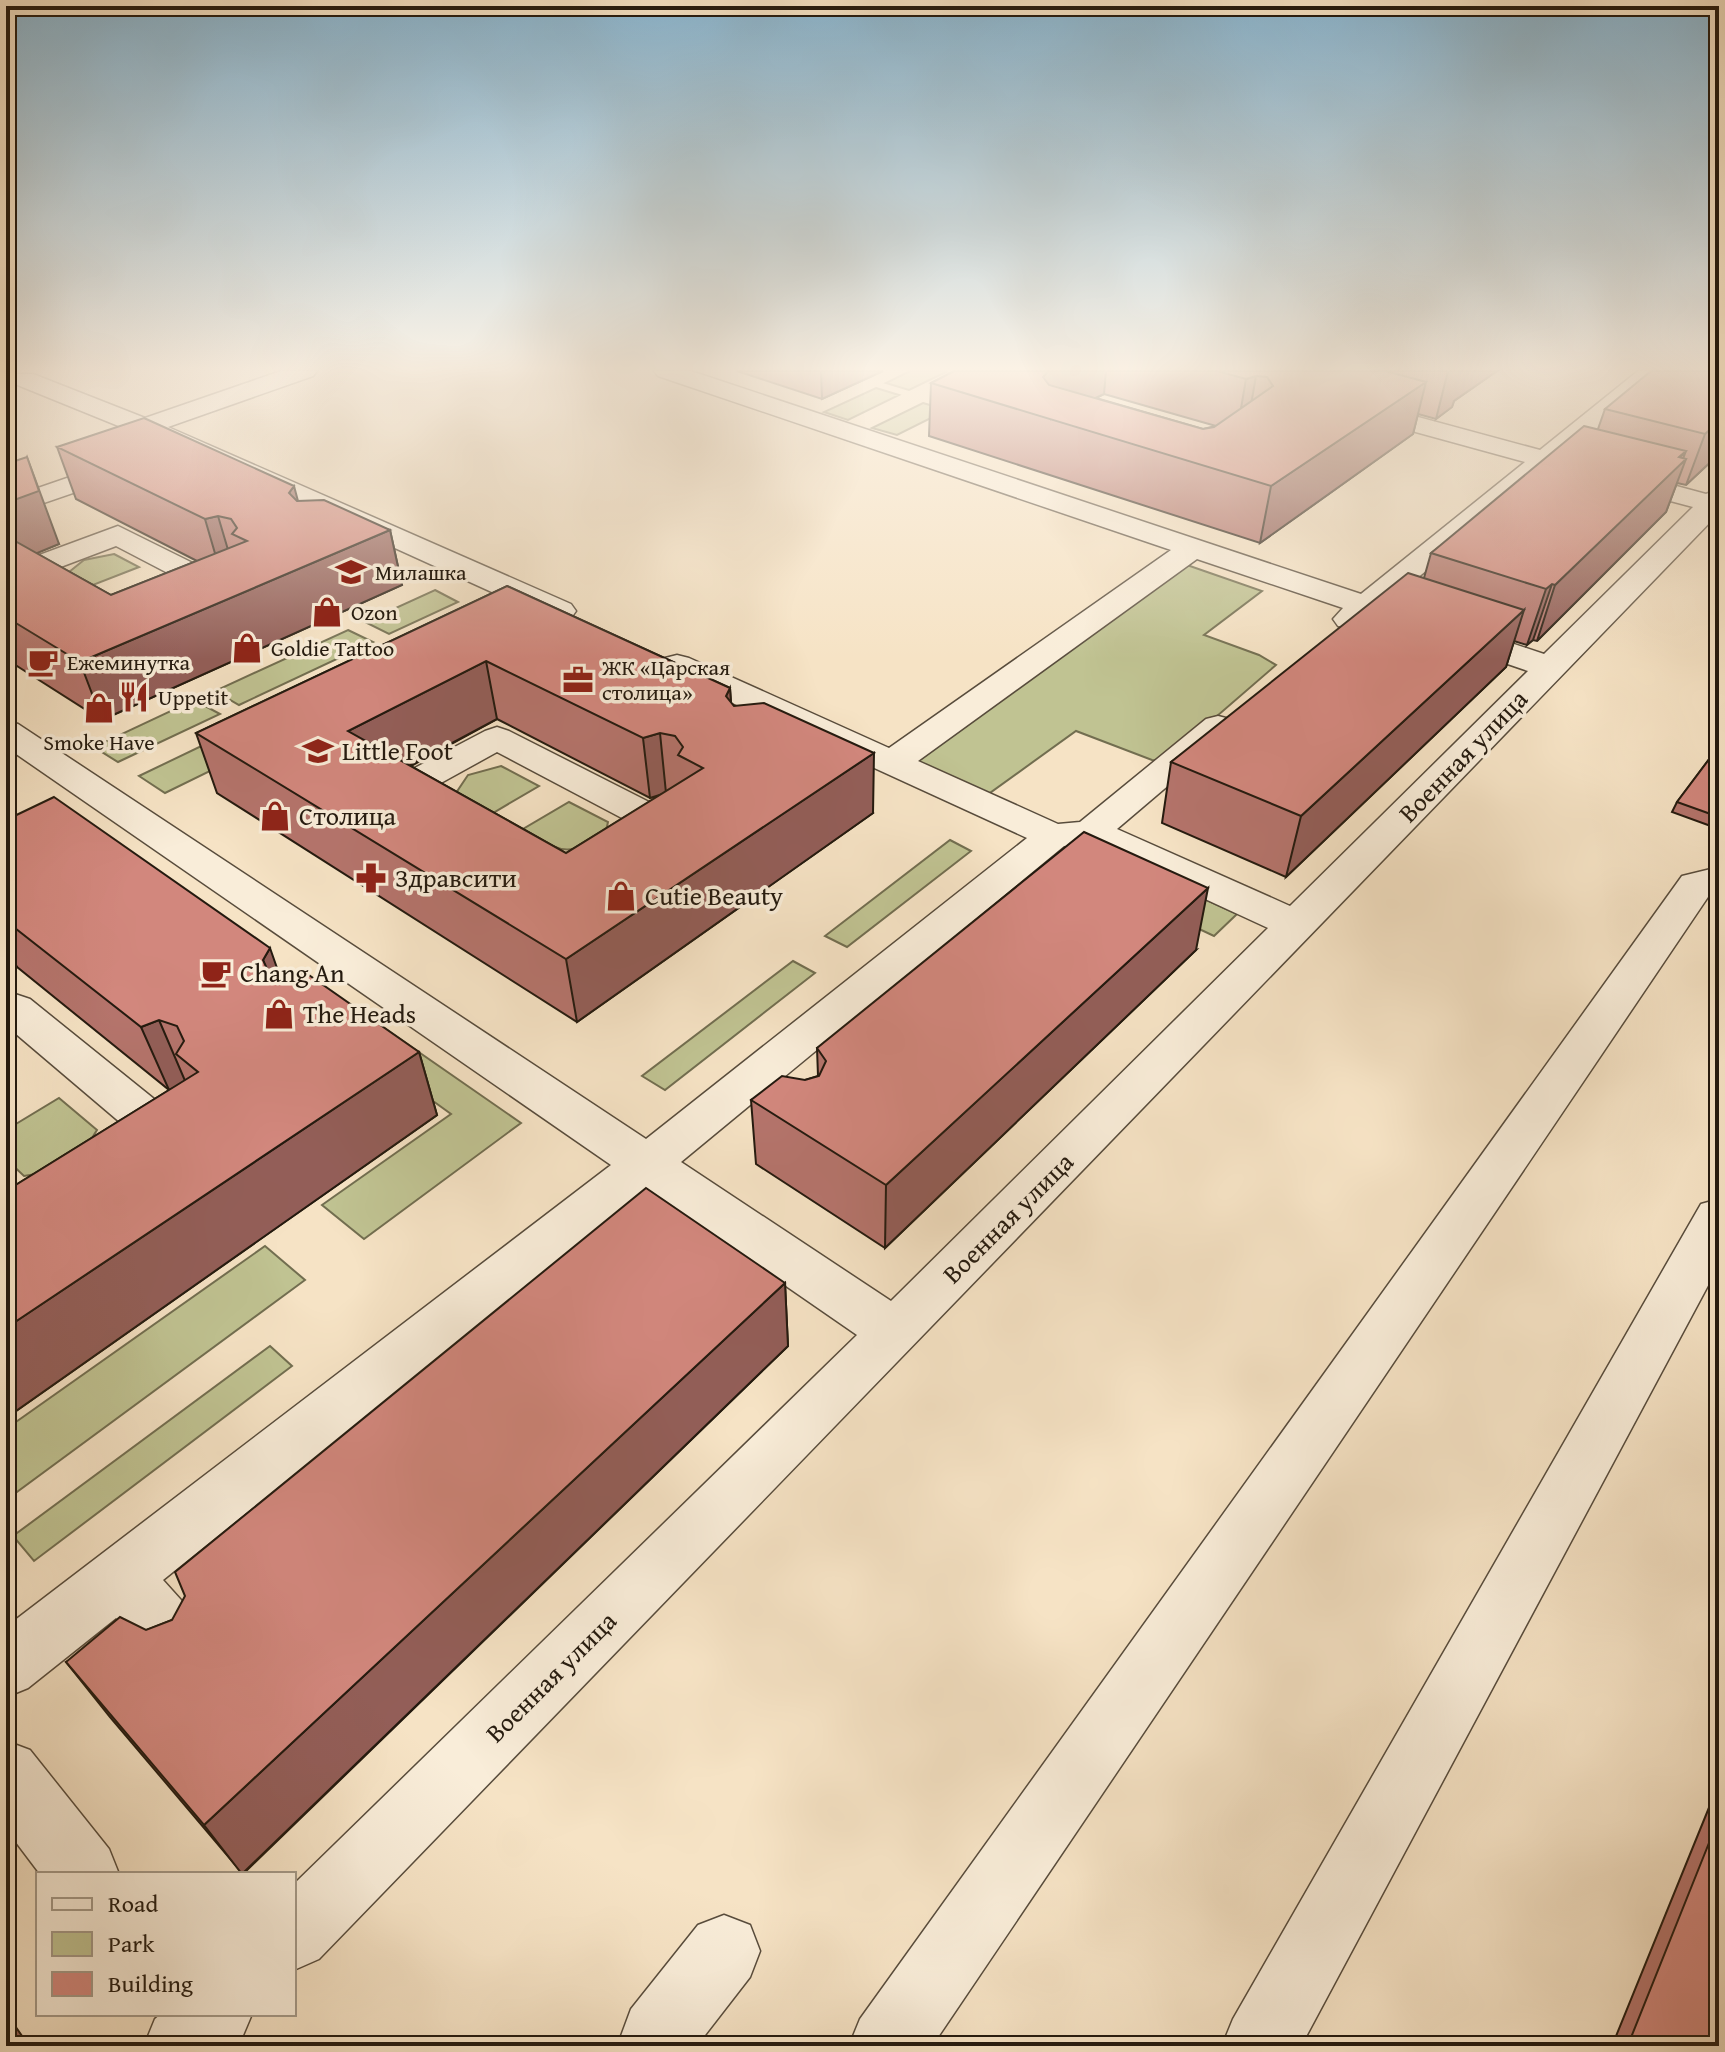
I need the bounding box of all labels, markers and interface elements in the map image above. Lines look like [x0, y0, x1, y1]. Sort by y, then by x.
school or university icon: Милашка [334, 555, 368, 589]
place label: Милашка [375, 556, 467, 588]
shop icon: Ozon [310, 595, 344, 629]
place label: Ozon [351, 596, 398, 628]
shop icon: Goldie Tattoo [230, 631, 264, 665]
place label: Goldie Tattoo [271, 632, 394, 664]
cafe icon: Ежеминутка [26, 645, 60, 679]
place label: Ежеминутка [67, 646, 190, 678]
place label: ЖК «Царская столица» [601, 651, 730, 708]
office icon: ЖК «Царская столица» [561, 663, 595, 697]
restaurant icon: Uppetit [117, 680, 151, 714]
street label: Военная улица [1389, 680, 1537, 831]
place label: Uppetit [158, 681, 228, 713]
shop icon: Smoke Have [82, 691, 116, 725]
place label: Smoke Have [43, 726, 155, 758]
place label: Little Foot [342, 731, 453, 770]
school or university icon: Little Foot [301, 734, 335, 768]
place label: Столица [299, 796, 397, 835]
shop icon: Столица [258, 799, 292, 833]
place label: Здравсити [395, 858, 517, 897]
pharmacy icon: Здравсити [354, 861, 388, 895]
place label: Cutie Beauty [645, 876, 783, 915]
shop icon: Cutie Beauty [604, 879, 638, 913]
place label: Chang An [240, 953, 345, 992]
cafe icon: Chang An [199, 956, 233, 990]
place label: The Heads [303, 994, 416, 1033]
shop icon: The Heads [262, 997, 296, 1031]
street label: Военная улица [933, 1143, 1083, 1292]
street label: Военная улица [476, 1602, 626, 1751]
legend [36, 1872, 296, 2016]
text: Road [108, 1886, 158, 1921]
text: Park [108, 1926, 155, 1961]
text: Building [108, 1966, 193, 2001]

